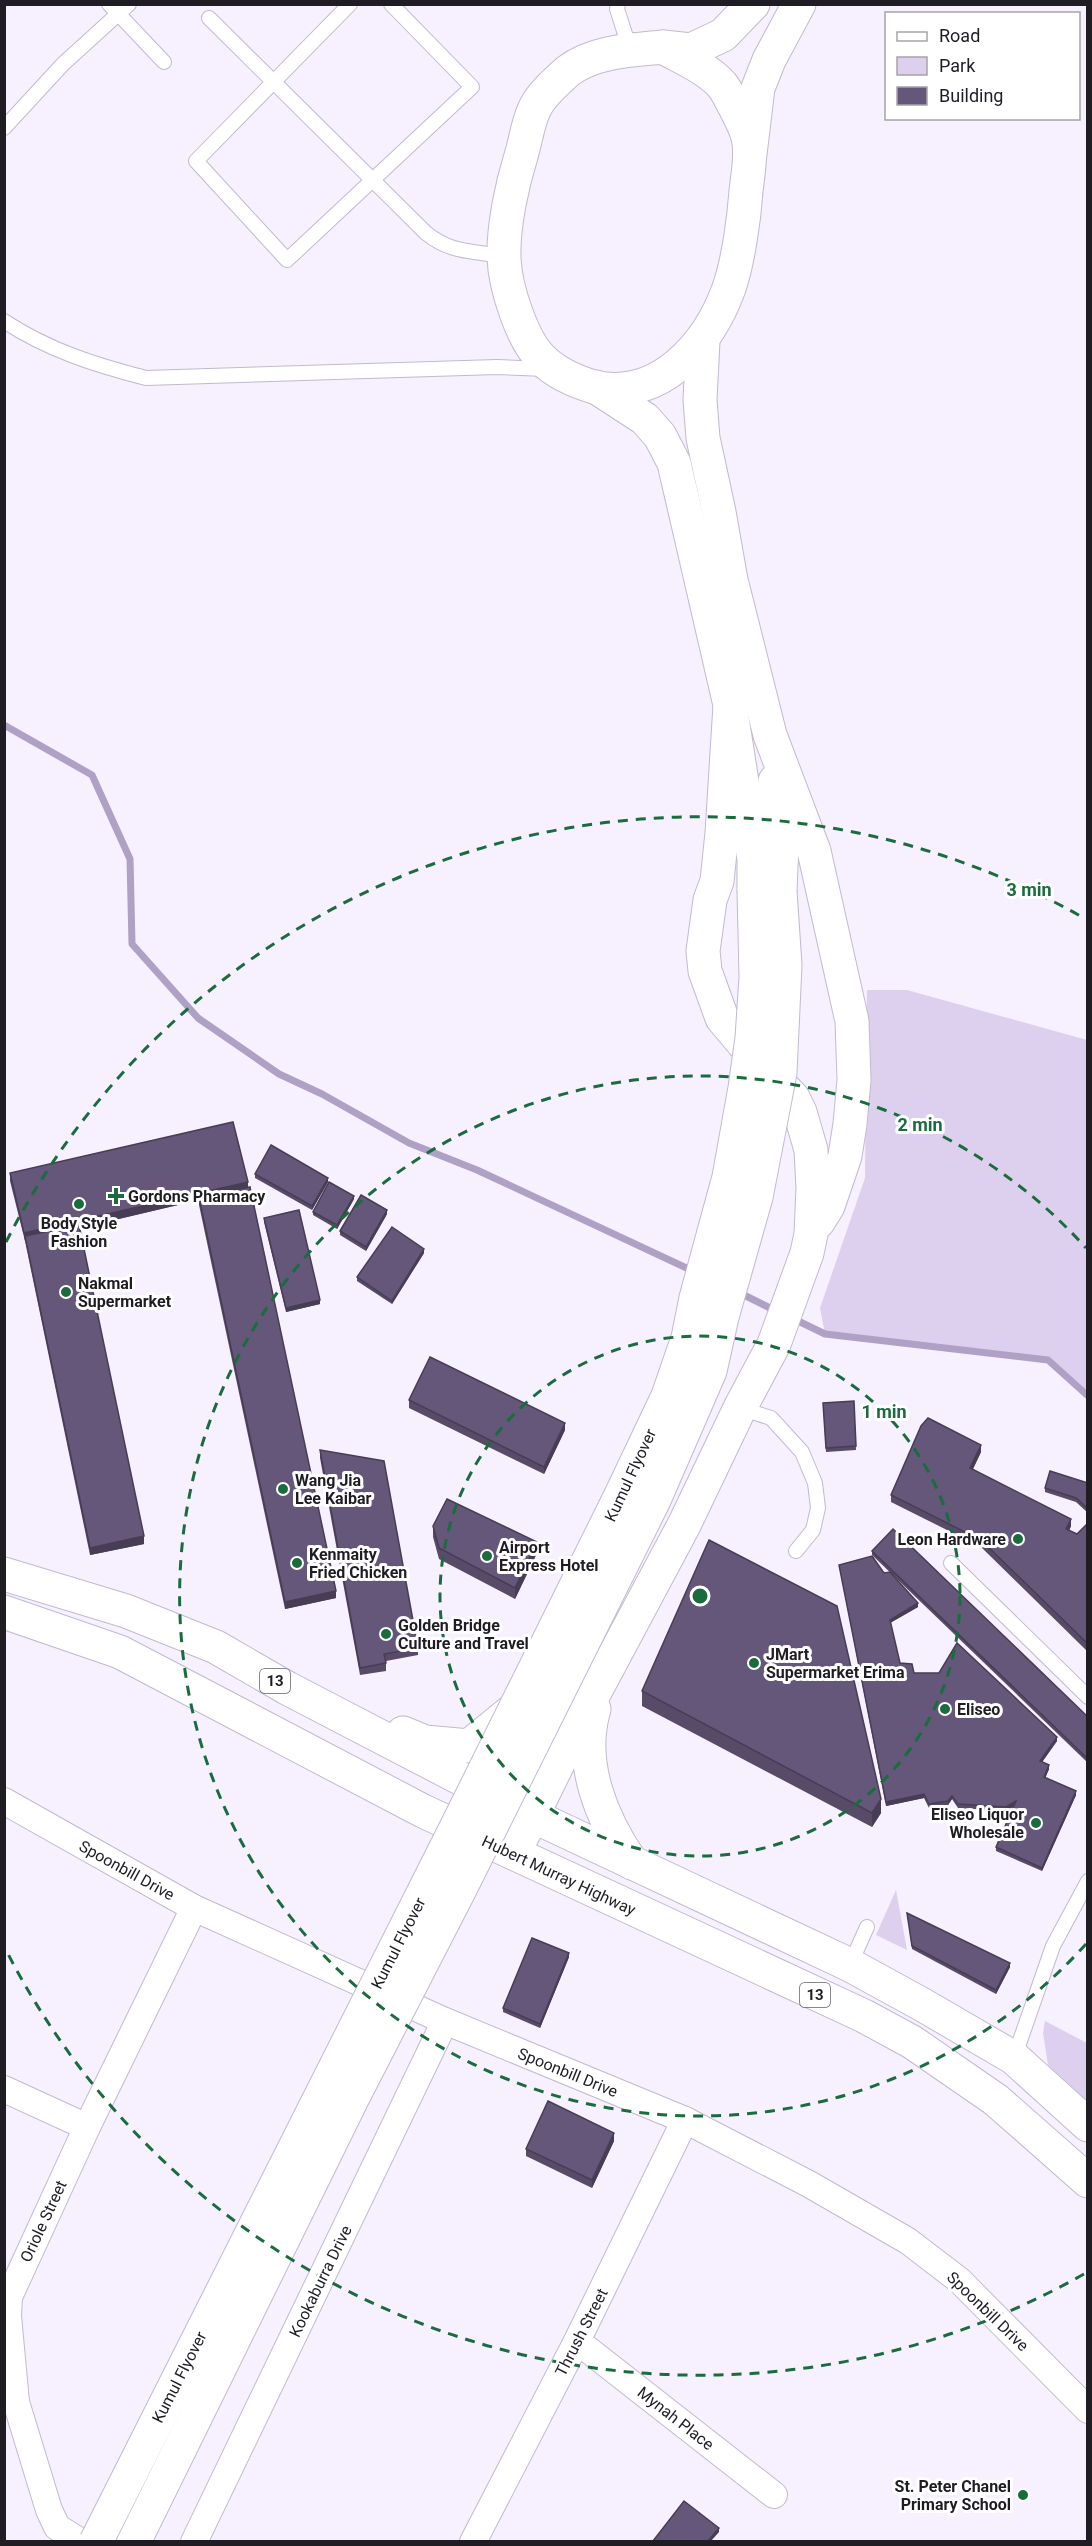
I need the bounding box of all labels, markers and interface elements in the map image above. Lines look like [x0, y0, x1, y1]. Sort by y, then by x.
legend [885, 12, 1080, 120]
text: Road [939, 25, 980, 46]
text: Park [939, 55, 976, 76]
text: Building [939, 85, 1003, 106]
text: 3 min [1006, 879, 1052, 900]
text: 2 min [897, 1114, 943, 1135]
place label: Gordons Pharmacy [128, 1187, 266, 1206]
marker: Gordons Pharmacy [109, 1189, 123, 1203]
marker: Body Style Fashion [72, 1197, 86, 1211]
place label: Body Style Fashion [41, 1214, 118, 1251]
place label: Nakmal Supermarket [78, 1274, 172, 1311]
marker: Nakmal Supermarket [59, 1285, 73, 1299]
text: 1 min [861, 1401, 907, 1422]
street label: Kumul Flyover [601, 1425, 660, 1525]
place label: Wang Jia Lee Kaibar [295, 1471, 371, 1508]
marker: Wang Jia Lee Kaibar [276, 1482, 290, 1496]
place label: Leon Hardware [897, 1530, 1006, 1549]
marker: Leon Hardware [1011, 1532, 1025, 1546]
place label: Airport Express Hotel [499, 1538, 599, 1575]
place label: Kenmaity Fried Chicken [309, 1545, 407, 1582]
marker: Airport Express Hotel [480, 1549, 494, 1563]
marker: Kenmaity Fried Chicken [290, 1556, 304, 1570]
centre of rings [690, 1586, 710, 1606]
place label: Golden Bridge Culture and Travel [398, 1616, 529, 1653]
marker: Golden Bridge Culture and Travel [379, 1627, 393, 1641]
place label: JMart Supermarket Erima [766, 1645, 905, 1682]
marker: JMart Supermarket Erima [747, 1656, 761, 1670]
road number: 13 [260, 1669, 290, 1693]
place label: Eliseo [957, 1700, 1000, 1719]
marker: Eliseo [938, 1702, 952, 1716]
place label: Eliseo Liquor Wholesale [931, 1805, 1024, 1842]
marker: Eliseo Liquor Wholesale [1029, 1816, 1043, 1830]
street label: Hubert Murray Highway [479, 1831, 639, 1920]
street label: Spoonbill Drive [76, 1836, 178, 1904]
street label: Kumul Flyover [367, 1894, 430, 1992]
road number: 13 [800, 1983, 830, 2007]
street label: Spoonbill Drive [515, 2044, 621, 2101]
street label: Oriole Street [16, 2177, 71, 2265]
street label: Kookaburra Drive [285, 2222, 356, 2340]
street label: Spoonbill Drive [943, 2268, 1032, 2355]
street label: Thrush Street [551, 2285, 612, 2379]
street label: Kumul Flyover [148, 2328, 211, 2426]
street label: Mynah Place [634, 2383, 718, 2454]
place label: St. Peter Chanel Primary School [895, 2477, 1011, 2514]
marker: St. Peter Chanel Primary School [1016, 2488, 1030, 2502]

